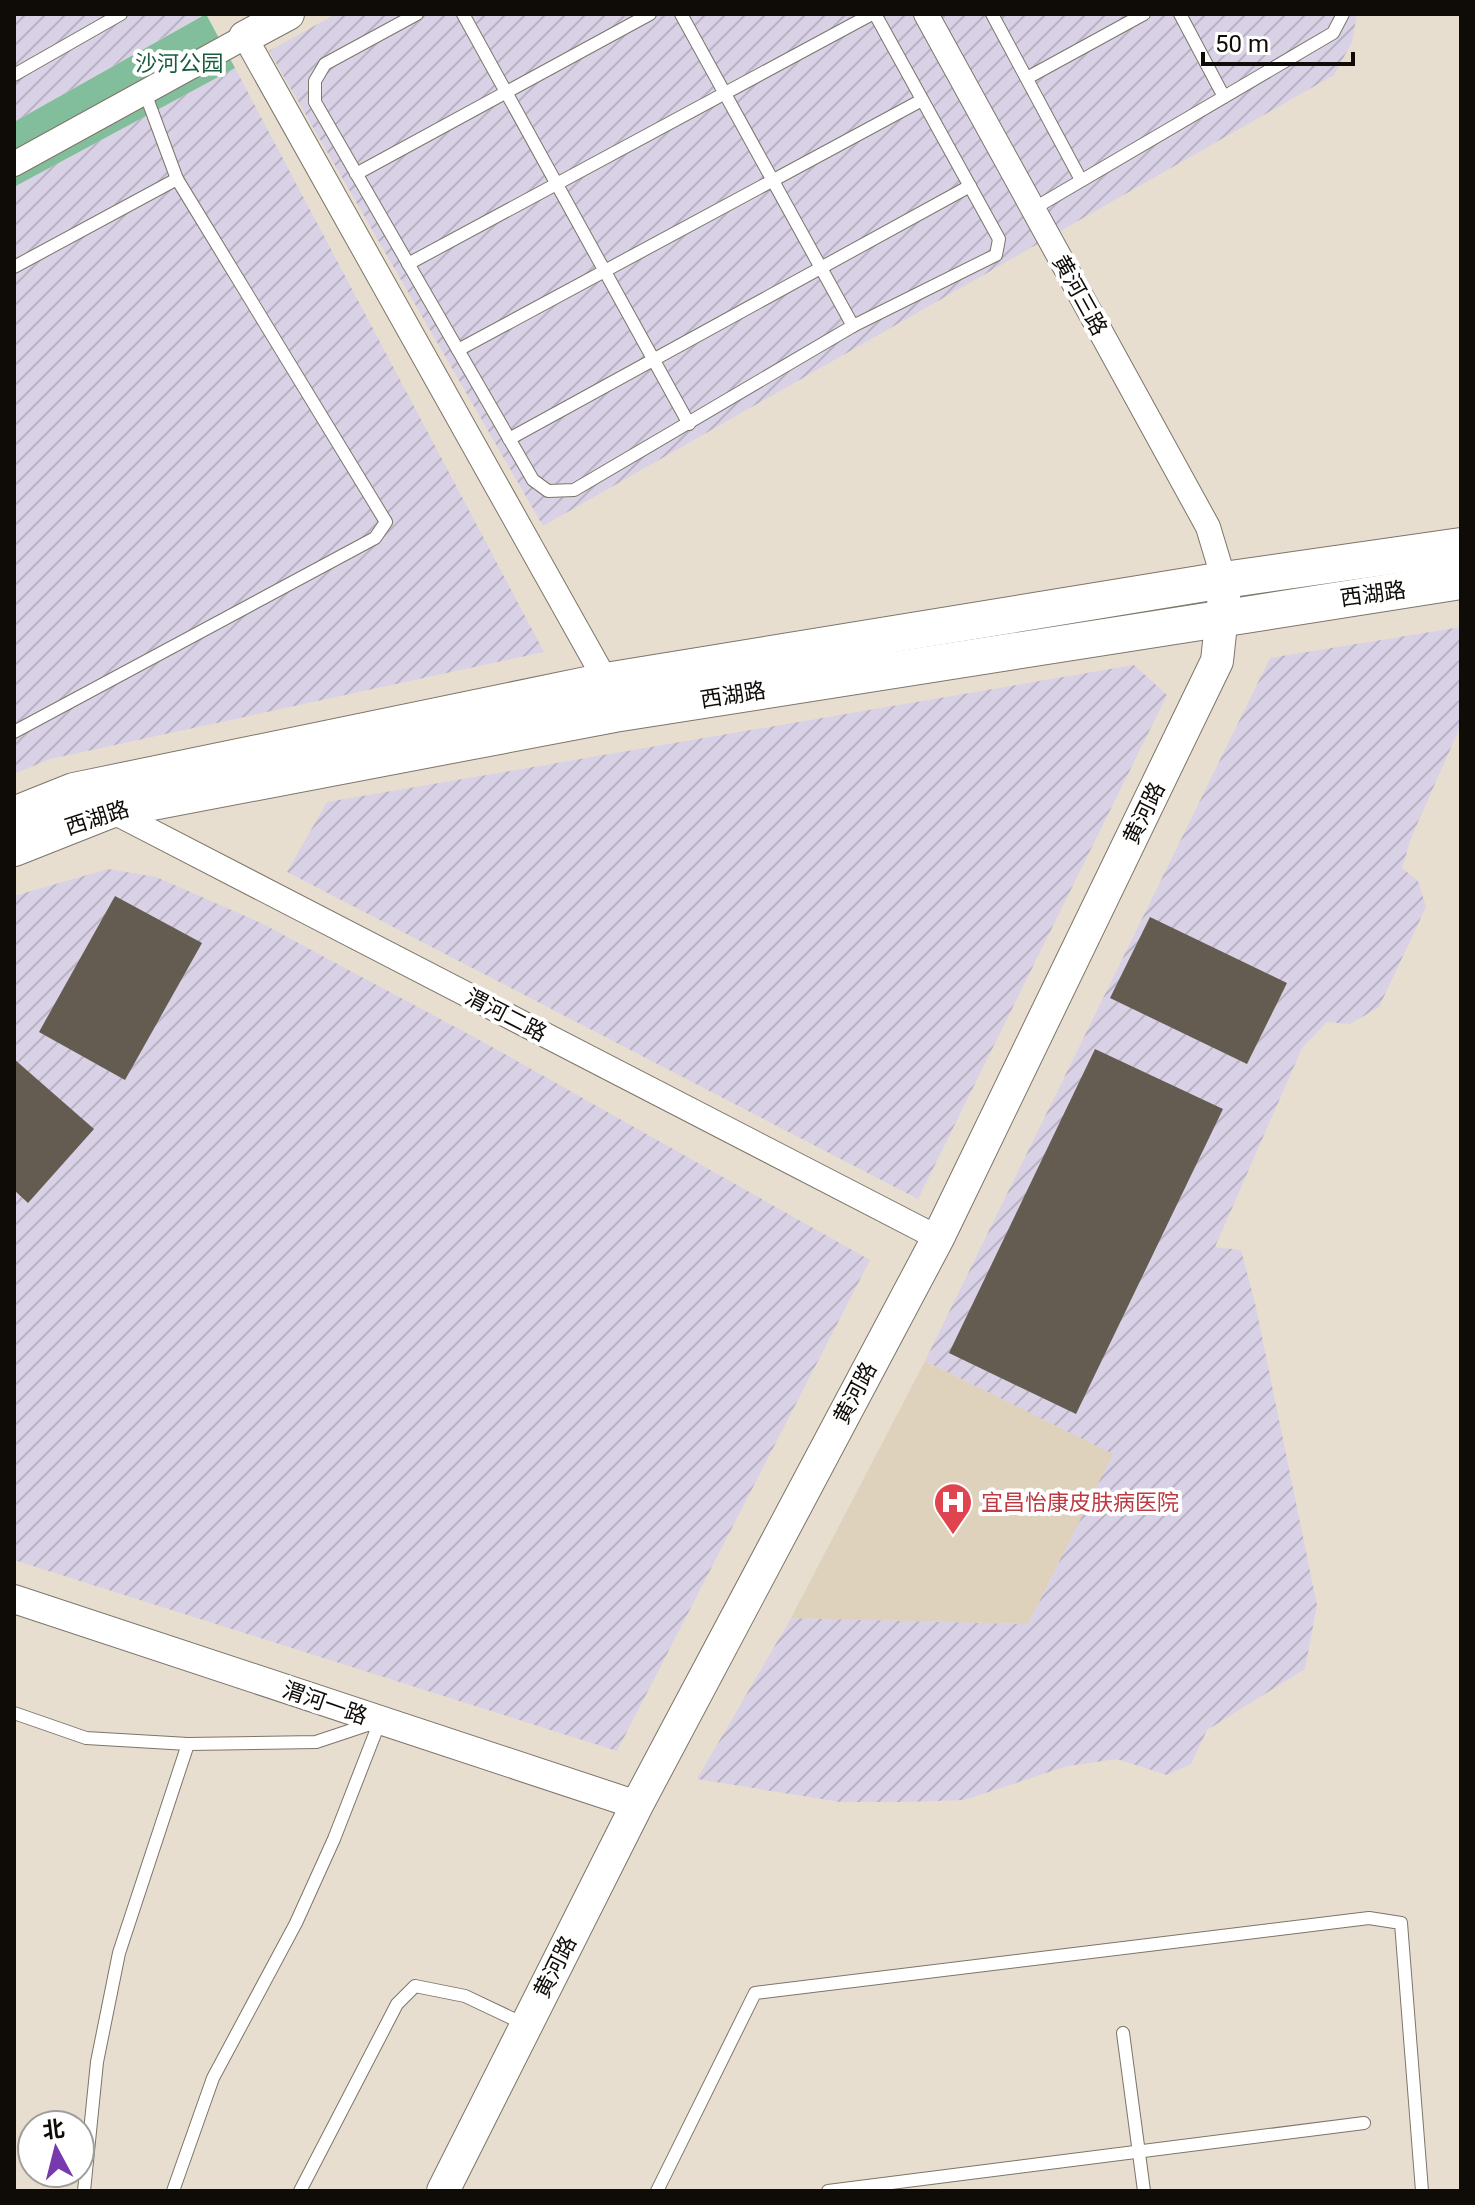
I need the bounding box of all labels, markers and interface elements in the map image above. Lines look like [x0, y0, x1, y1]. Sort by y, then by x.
scale bar [1203, 16, 1353, 66]
text: 50 m [1215, 30, 1269, 58]
park label: 沙河公园 [135, 51, 223, 76]
street label: 黄河三路 [1048, 250, 1112, 340]
street label: 西湖路 [1339, 577, 1407, 611]
street label: 西湖路 [698, 677, 768, 713]
street label: 黄河路 [1118, 778, 1170, 848]
street label: 西湖路 [62, 796, 132, 840]
street label: 渭河二路 [461, 984, 551, 1046]
street label: 黄河路 [828, 1358, 882, 1428]
hospital icon: 宜昌怡康皮肤病医院 [932, 1481, 974, 1536]
place label: 宜昌怡康皮肤病医院 [981, 1490, 1179, 1515]
street label: 渭河一路 [279, 1677, 371, 1729]
street label: 黄河路 [529, 1932, 581, 2002]
north arrow [16, 2109, 96, 2189]
text: 北 [41, 2116, 66, 2143]

